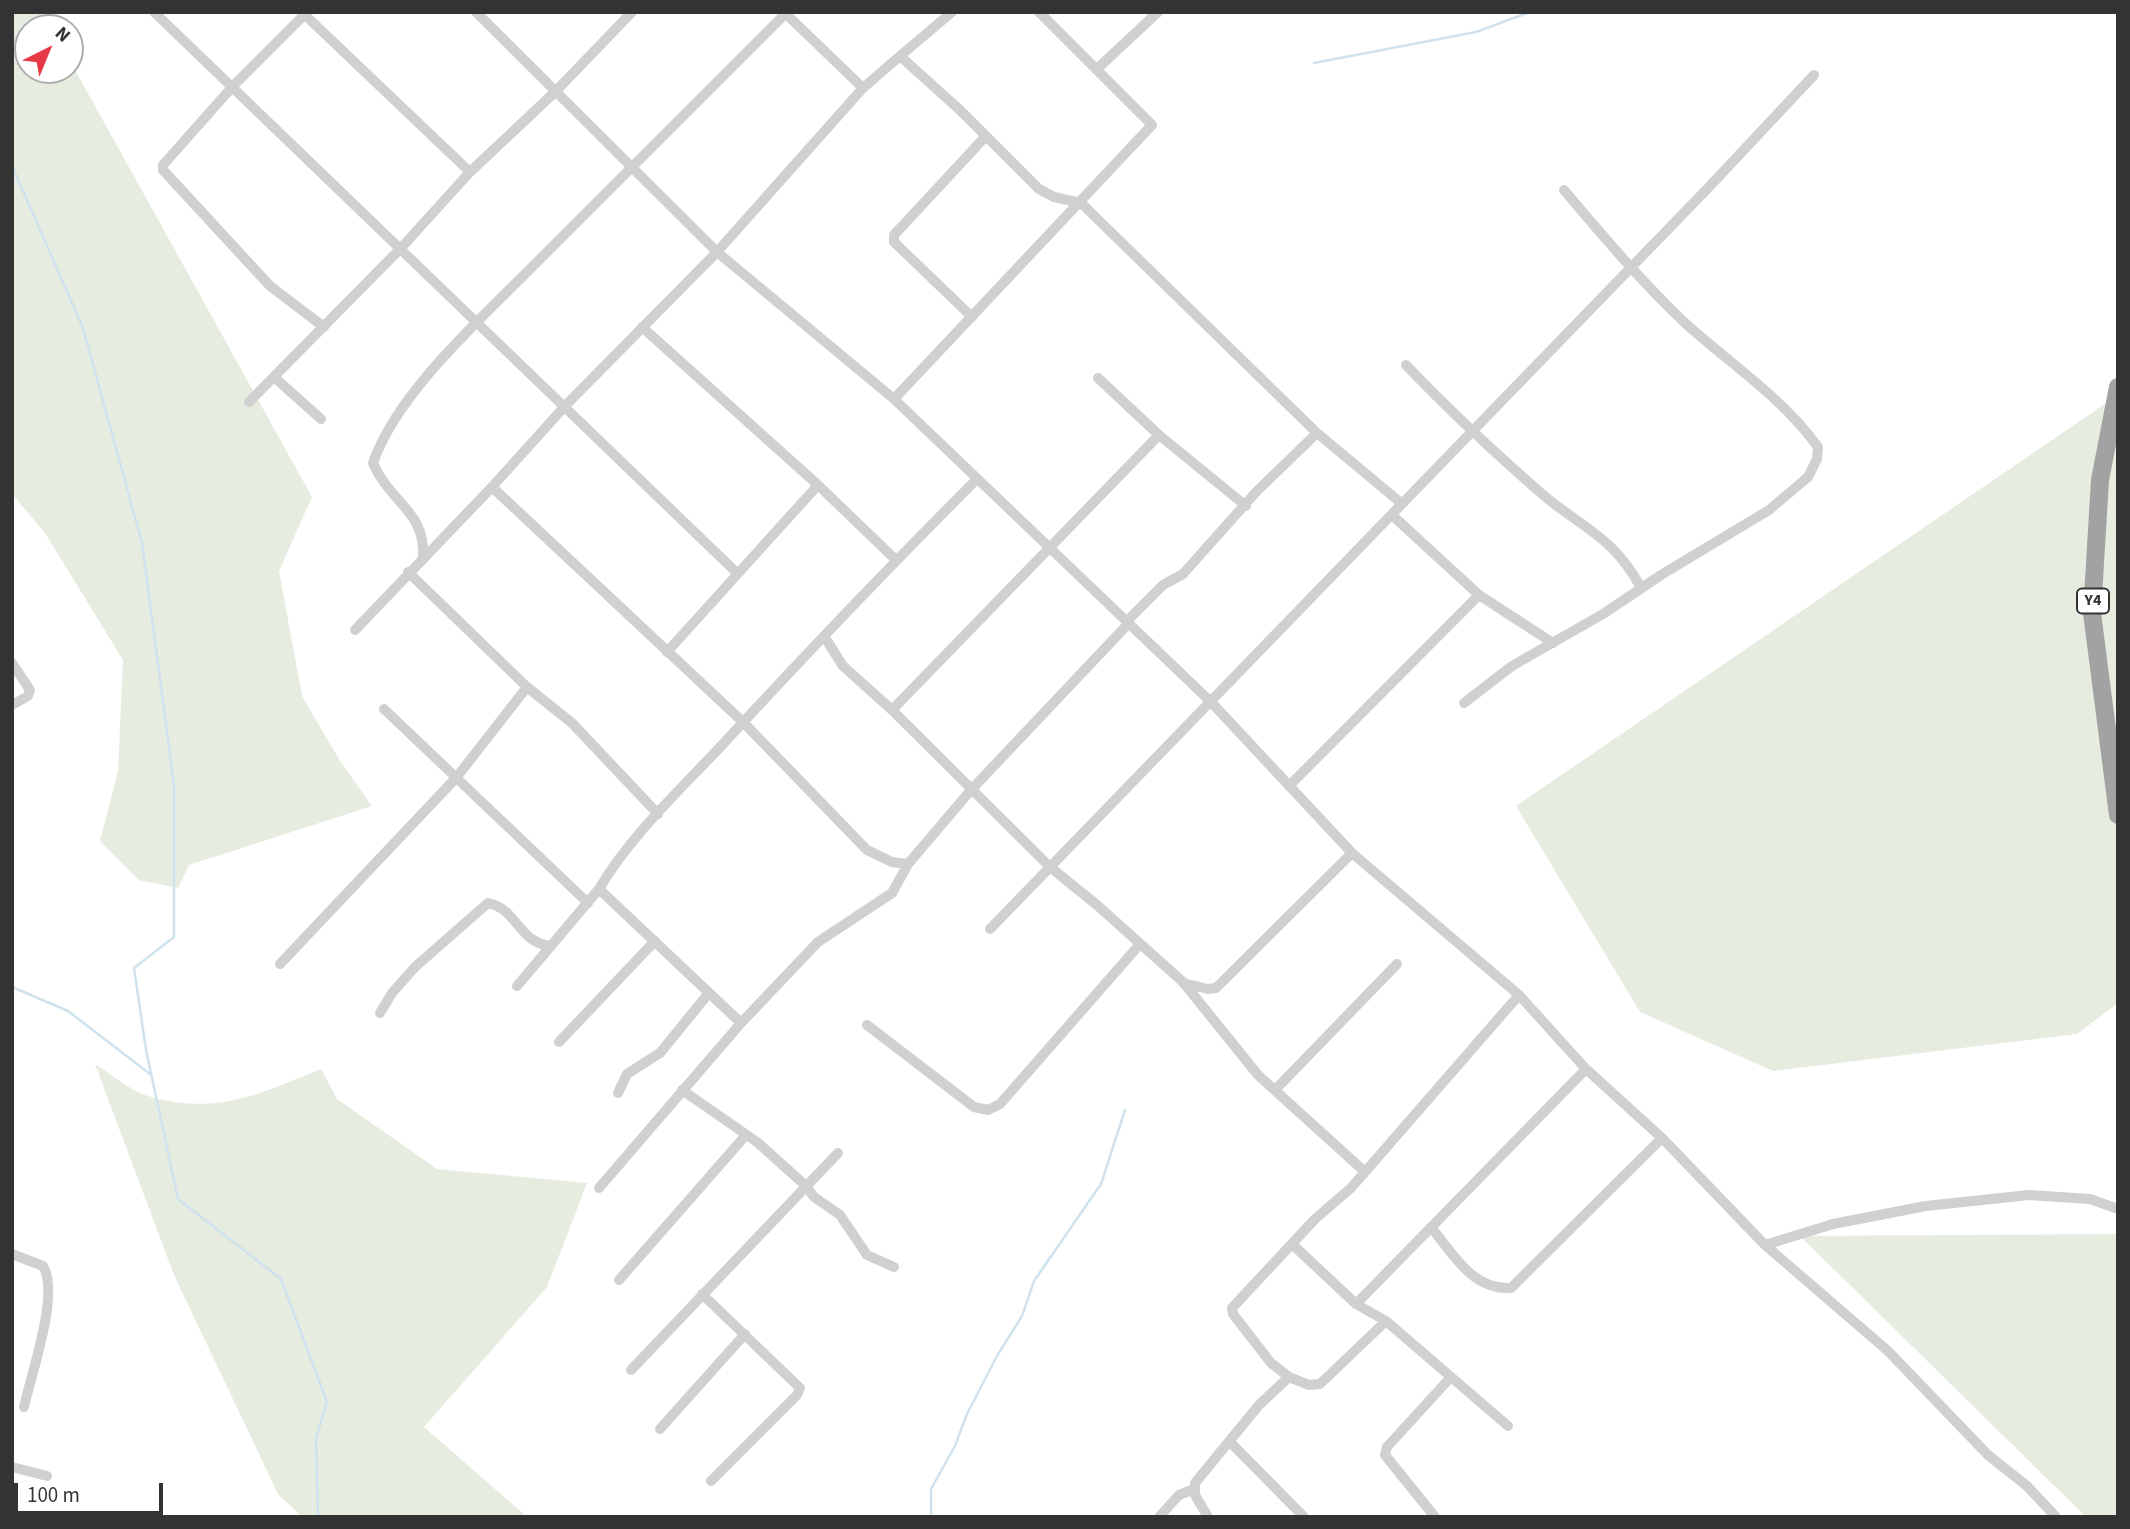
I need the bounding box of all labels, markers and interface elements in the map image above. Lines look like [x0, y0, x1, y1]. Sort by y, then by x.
north arrow [14, 14, 84, 84]
text: N [48, 21, 76, 49]
road number: Y4 [2077, 588, 2109, 614]
scale bar [18, 1470, 166, 1514]
text: 100 m [27, 1480, 80, 1510]

